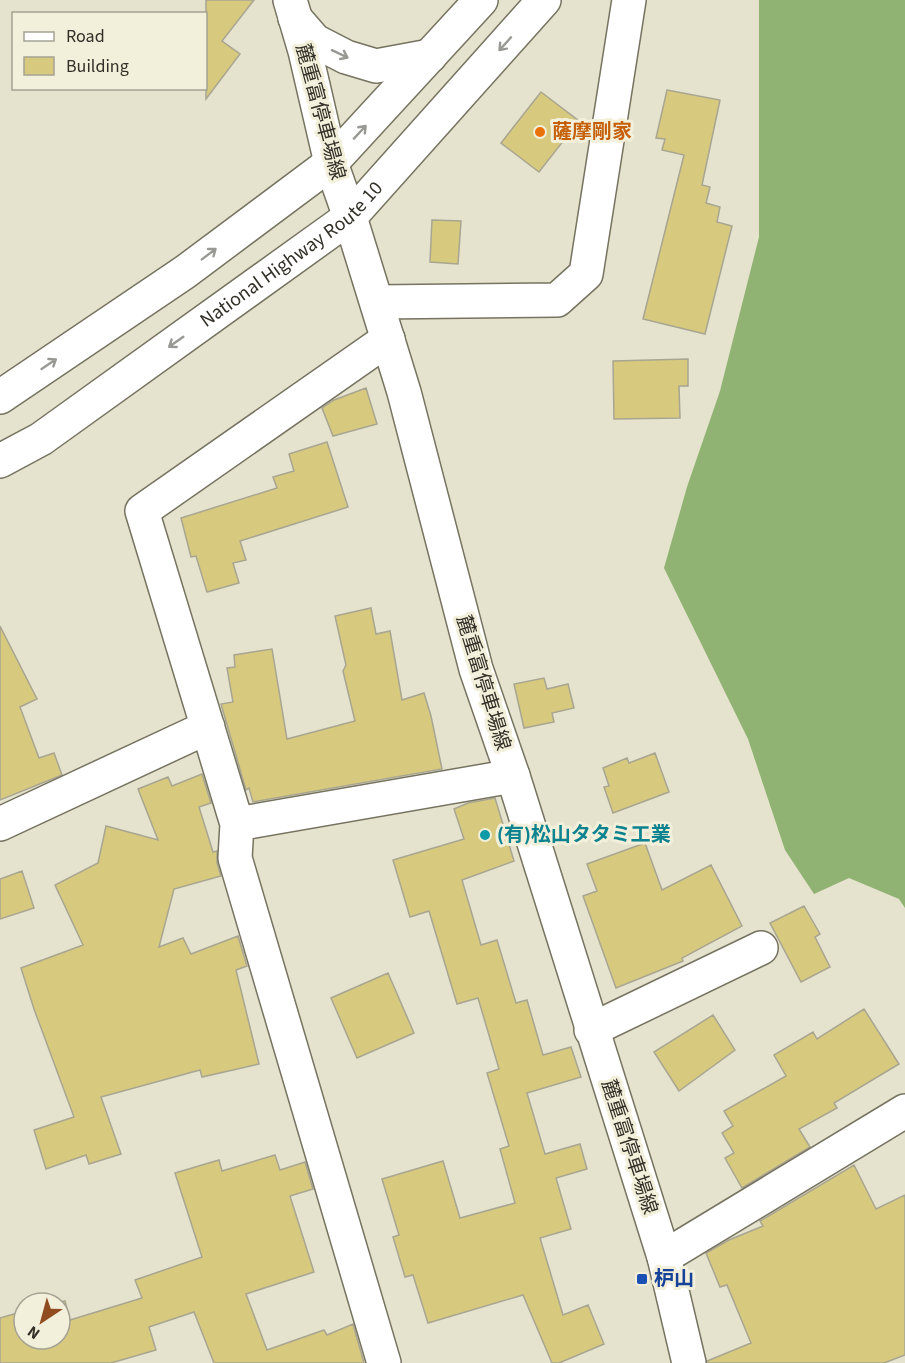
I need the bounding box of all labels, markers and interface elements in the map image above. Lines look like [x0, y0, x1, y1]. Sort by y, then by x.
legend [12, 12, 207, 90]
text: Road [66, 24, 105, 49]
one-way arrow [498, 36, 512, 51]
street label: 麓重富停車場線 [288, 41, 352, 183]
one-way arrow [330, 48, 348, 60]
text: Building [66, 54, 129, 79]
place label: 薩摩剛家 [552, 118, 632, 146]
one-way arrow [353, 124, 367, 139]
marker: 薩摩剛家 [533, 125, 547, 139]
street label: National Highway Route 10 [194, 175, 390, 334]
one-way arrow [201, 248, 217, 260]
one-way arrow [169, 336, 185, 348]
one-way arrow [40, 358, 57, 371]
street label: 麓重富停車場線 [449, 612, 517, 754]
place label: (有)松山タタミ工業 [497, 821, 671, 849]
marker: (有)松山タタミ工業 [478, 828, 492, 842]
street label: 麓重富停車場線 [594, 1076, 664, 1218]
place label: 枦山 [654, 1265, 694, 1293]
marker: 枦山 [635, 1272, 649, 1286]
north arrow [12, 1291, 72, 1351]
text: N [23, 1320, 45, 1344]

